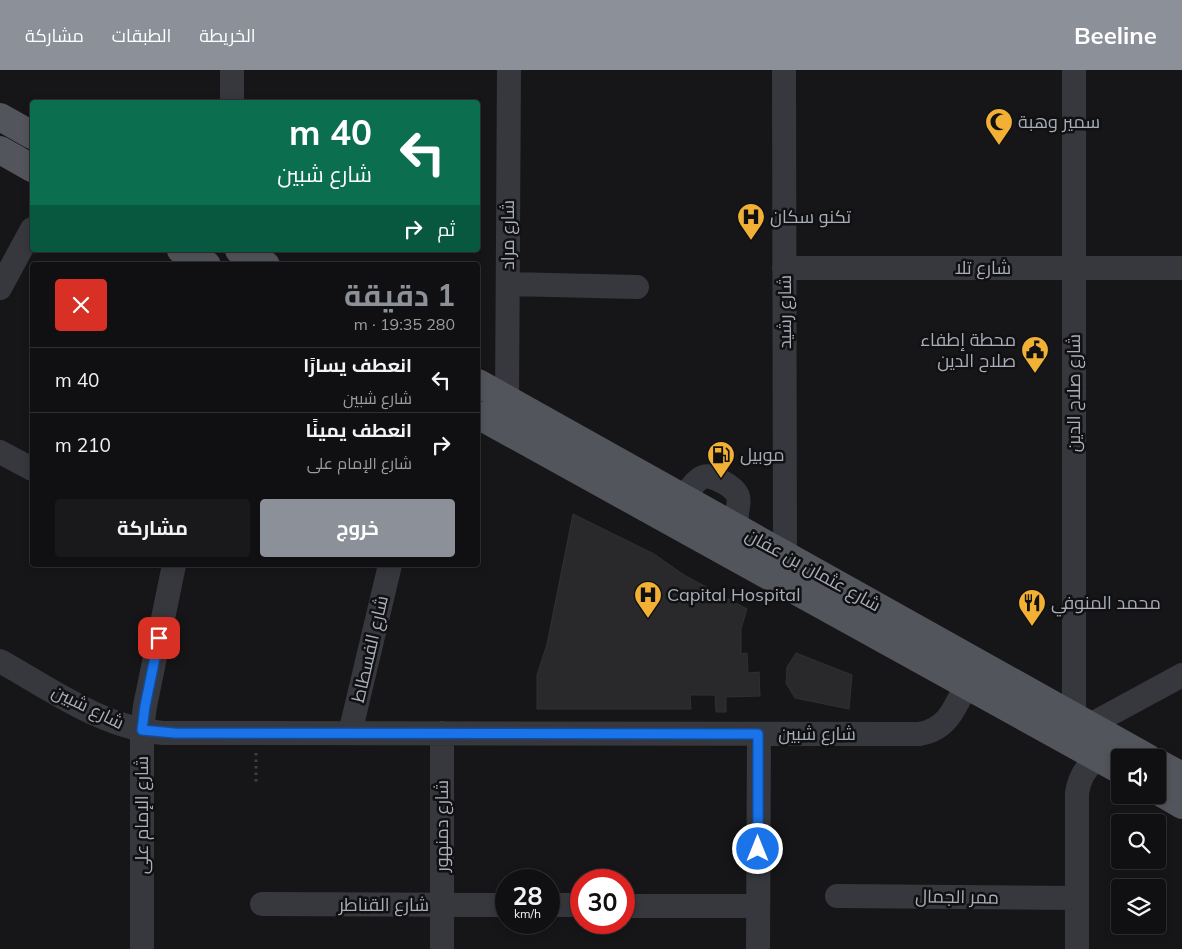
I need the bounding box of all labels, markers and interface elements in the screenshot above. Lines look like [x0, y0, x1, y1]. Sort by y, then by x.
text: Beeline [1074, 20, 1157, 50]
text: مشاركة [25, 24, 84, 47]
text: الطبقات [112, 24, 171, 47]
text: الخريطة [199, 24, 256, 47]
mosque icon: سمير وهبة [984, 107, 1014, 146]
text: 40 m [289, 110, 372, 154]
place label: سمير وهبة [1018, 110, 1100, 133]
icon: left [390, 120, 455, 185]
text: شارع شبين [277, 160, 372, 188]
street label: شارع مراد [496, 200, 520, 270]
hospital icon: تكنو سكان [736, 202, 766, 241]
place label: تكنو سكان [770, 205, 851, 228]
icon: right [399, 215, 427, 243]
text: ثم [437, 217, 455, 241]
street label: شارع تلا [955, 256, 1011, 280]
street label: شارع رشيد [773, 275, 797, 349]
text: 1 دقيقة [344, 276, 455, 314]
button: close [55, 279, 107, 331]
text: 280 m · 19:35 [354, 314, 455, 334]
place label: محطة إطفاء صلاح الدين [920, 328, 1016, 373]
street label: شارع صلاح الدين [1062, 334, 1086, 452]
public building icon: محطة إطفاء صلاح الدين [1020, 335, 1050, 374]
text: انعطف يسارًا [303, 353, 412, 377]
icon: left [427, 366, 455, 394]
text: 40 m [55, 368, 99, 392]
text: شارع شبين [343, 388, 412, 408]
text: انعطف يمينًا [306, 418, 412, 442]
icon: right [427, 431, 455, 459]
text: 210 m [55, 433, 111, 457]
fuel station icon: موبيل [706, 440, 736, 479]
place label: موبيل [740, 443, 785, 466]
text: شارع الإمام على [307, 453, 412, 473]
button: مشاركة [55, 499, 250, 557]
button: خروج [260, 499, 455, 557]
street label: شارع عثمان بن عفان [741, 523, 885, 617]
hospital icon: Capital Hospital [633, 580, 663, 619]
place label: Capital Hospital [667, 583, 800, 606]
restaurant icon: محمد المنوفي [1017, 588, 1047, 627]
place label: محمد المنوفي [1051, 591, 1161, 617]
street label: شارع الفسطاط [346, 593, 394, 705]
pin [138, 617, 180, 659]
icon: arrive [145, 624, 173, 652]
street label: شارع شبين [48, 679, 128, 735]
street label: شارع شبين [778, 722, 856, 746]
map controls [1111, 749, 1166, 934]
button: sound [1111, 749, 1166, 804]
street label: شارع الإمام على [130, 756, 154, 874]
street label: شارع دمنهور [430, 780, 454, 873]
button: search [1111, 814, 1166, 869]
position arrow [731, 822, 783, 874]
speed limit sign: 30 [570, 869, 635, 934]
button: layers [1111, 879, 1166, 934]
text: 28 [512, 880, 543, 911]
street label: ممر الجمال [915, 884, 999, 909]
street label: شارع القناطر [338, 893, 429, 917]
text: km/h [514, 906, 541, 921]

